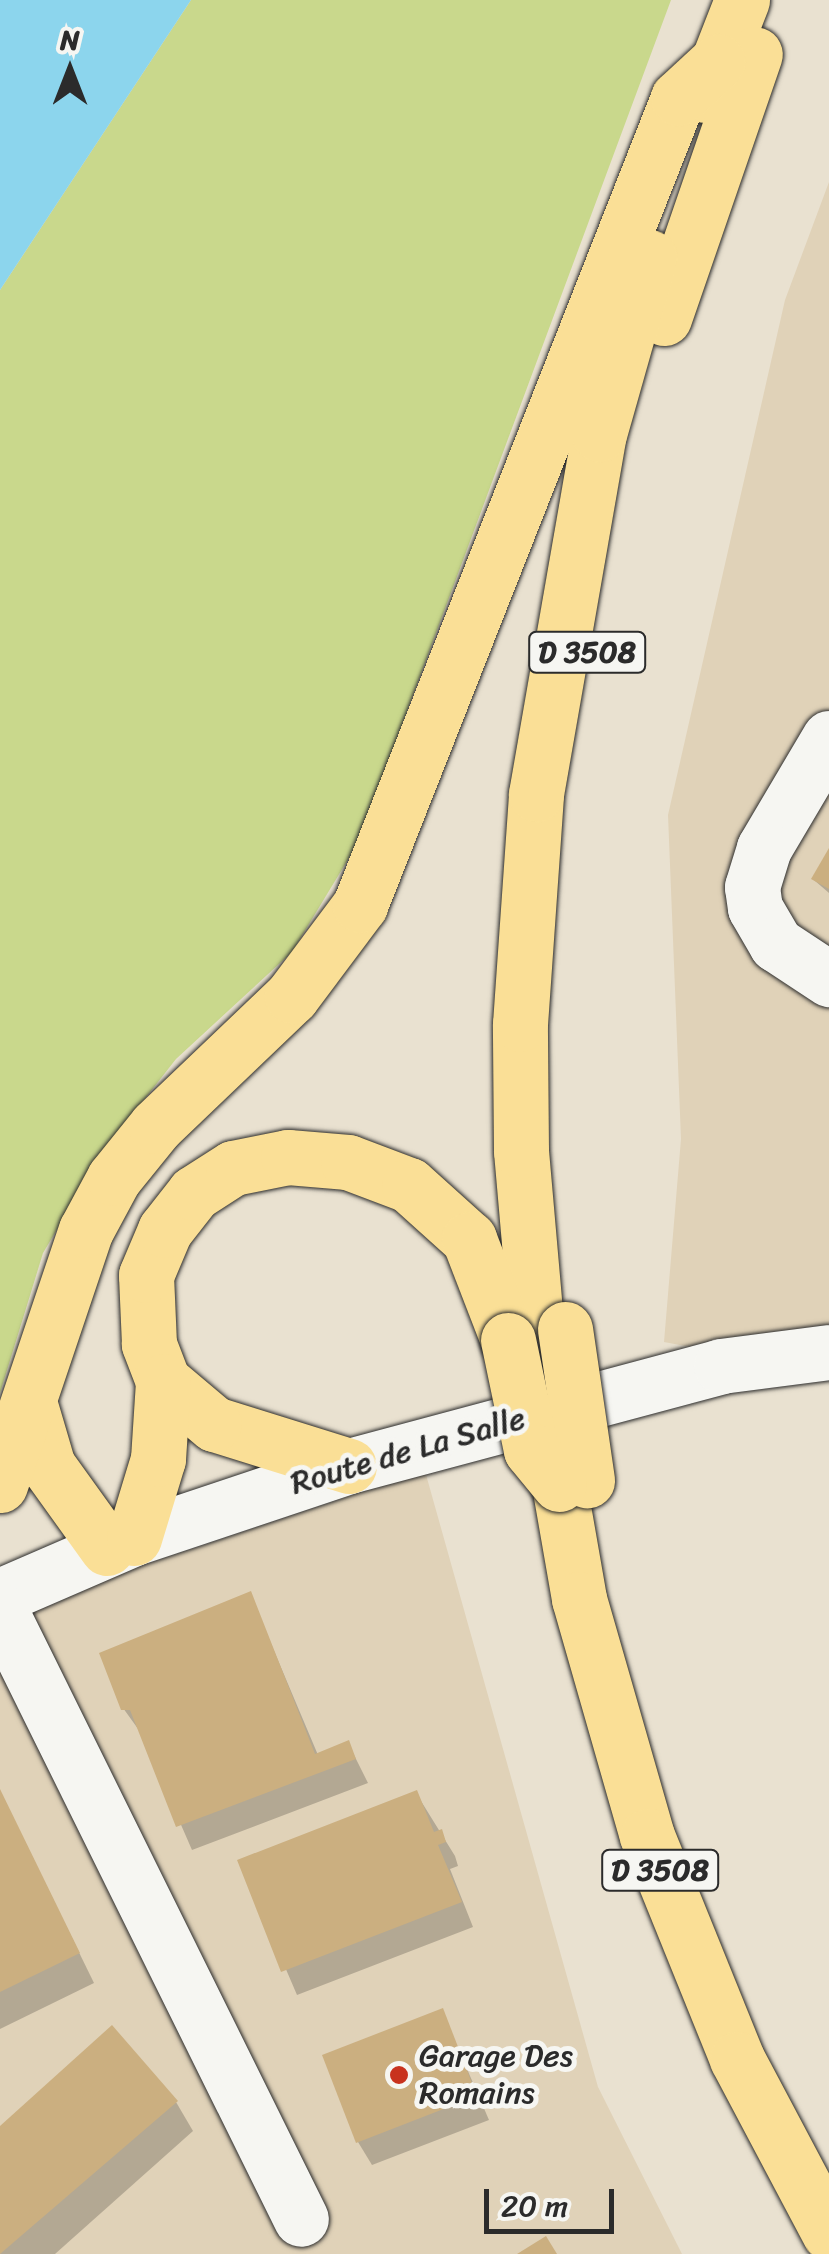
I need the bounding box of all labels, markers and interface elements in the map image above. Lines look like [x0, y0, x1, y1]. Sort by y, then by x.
text: N [60, 15, 80, 64]
north arrow [20, 20, 120, 120]
road number: D 3508 [527, 627, 647, 677]
street label: Route de La Salle [286, 1399, 530, 1503]
road number: D 3508 [600, 1845, 720, 1895]
place label: Garage Des Romains [419, 2038, 574, 2113]
marker: Garage Des Romains [388, 2064, 410, 2086]
scale bar [489, 2169, 619, 2231]
text: 20 m [501, 2179, 568, 2233]

